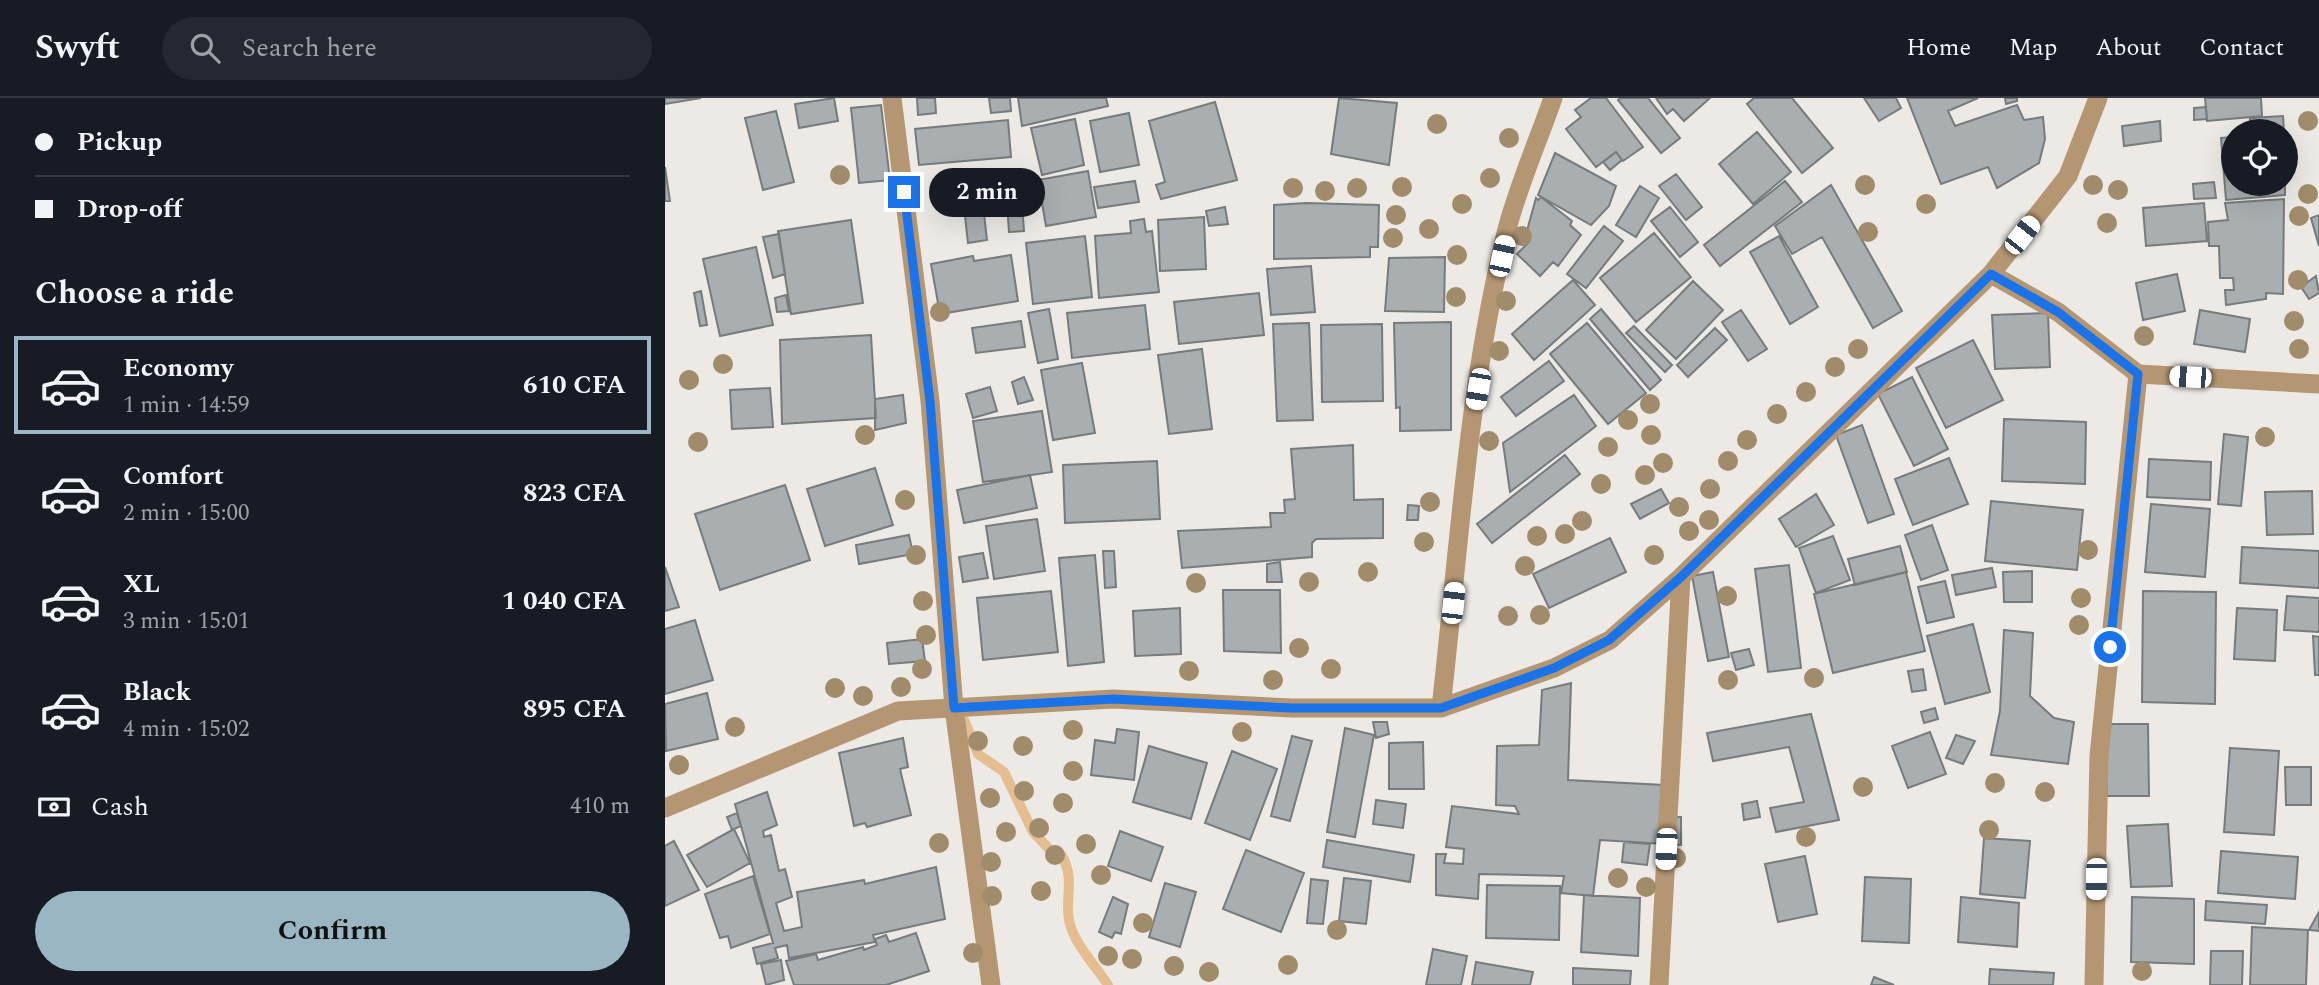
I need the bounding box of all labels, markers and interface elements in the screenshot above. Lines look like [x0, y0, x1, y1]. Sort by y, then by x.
search box [162, 17, 652, 80]
text: Swyft [35, 23, 120, 73]
text: Search here [242, 28, 377, 68]
icon: search [186, 29, 224, 67]
text: Home [1906, 30, 1971, 66]
text: Map [2009, 30, 2057, 66]
text: About [2095, 30, 2161, 66]
text: Contact [2199, 30, 2284, 66]
map controls [2221, 119, 2298, 196]
button: locate [2221, 119, 2298, 196]
text: Pickup [77, 122, 162, 162]
callout: 2 min [929, 168, 1044, 217]
text: 2 min [956, 175, 1018, 210]
route end [888, 176, 920, 208]
text: Drop-off [77, 189, 182, 229]
car [2001, 212, 2044, 258]
car [1488, 233, 1517, 279]
text: Choose a ride [35, 269, 234, 318]
text: Economy [123, 348, 233, 388]
icon: car [39, 354, 102, 417]
text: 610 CFA [523, 365, 626, 405]
car [2169, 365, 2212, 389]
car [1465, 366, 1492, 412]
text: 1 min · 14:59 [123, 388, 250, 423]
text: Comfort [123, 456, 224, 496]
icon: car [39, 462, 102, 525]
text: 823 CFA [523, 473, 626, 513]
text: 2 min · 15:00 [123, 496, 250, 531]
text: XL [123, 564, 160, 604]
icon: car [39, 570, 102, 633]
text: 1 040 CFA [502, 581, 626, 621]
car [1441, 581, 1466, 625]
text: 3 min · 15:01 [123, 604, 250, 639]
route start [2094, 631, 2126, 663]
text: Black [123, 672, 191, 712]
icon: car [39, 678, 102, 741]
text: 895 CFA [523, 689, 626, 729]
text: 4 min · 15:02 [123, 712, 250, 747]
text: Cash [91, 787, 149, 827]
icon: cash [35, 788, 73, 826]
text: 410 m [570, 789, 630, 824]
car [1655, 827, 1678, 871]
car [2086, 858, 2107, 900]
button: Confirm [35, 891, 630, 971]

